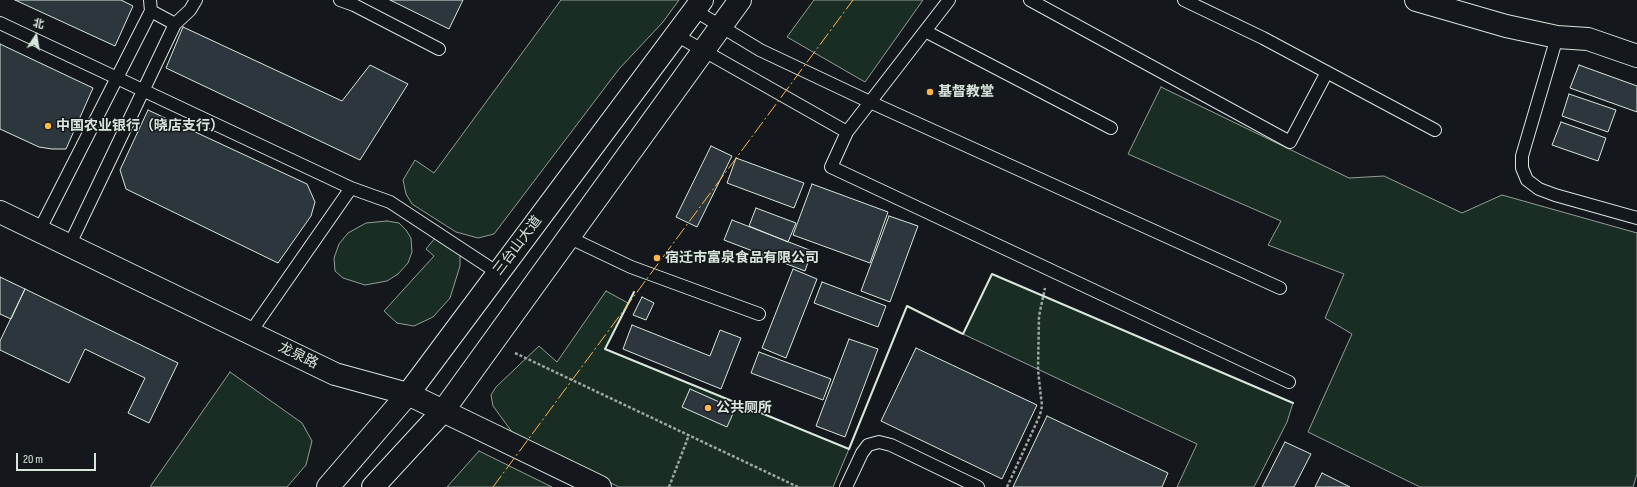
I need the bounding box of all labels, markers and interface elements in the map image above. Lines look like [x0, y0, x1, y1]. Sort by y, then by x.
north arrow [16, 16, 56, 56]
text: 北 [32, 16, 45, 31]
place label: 基督教堂 [938, 84, 994, 100]
marker: 基督教堂 [925, 87, 935, 97]
place label: 中国农业银行（晓店支行） [56, 118, 224, 134]
marker: 中国农业银行（晓店支行） [43, 121, 53, 131]
street label: 三台山大道 [490, 213, 546, 279]
place label: 宿迁市富泉食品有限公司 [665, 250, 819, 266]
marker: 宿迁市富泉食品有限公司 [652, 253, 662, 263]
street label: 龙泉路 [275, 339, 321, 373]
place label: 公共厕所 [716, 400, 772, 416]
marker: 公共厕所 [703, 403, 713, 413]
scale bar [18, 445, 98, 471]
text: 20 m [23, 452, 43, 467]

